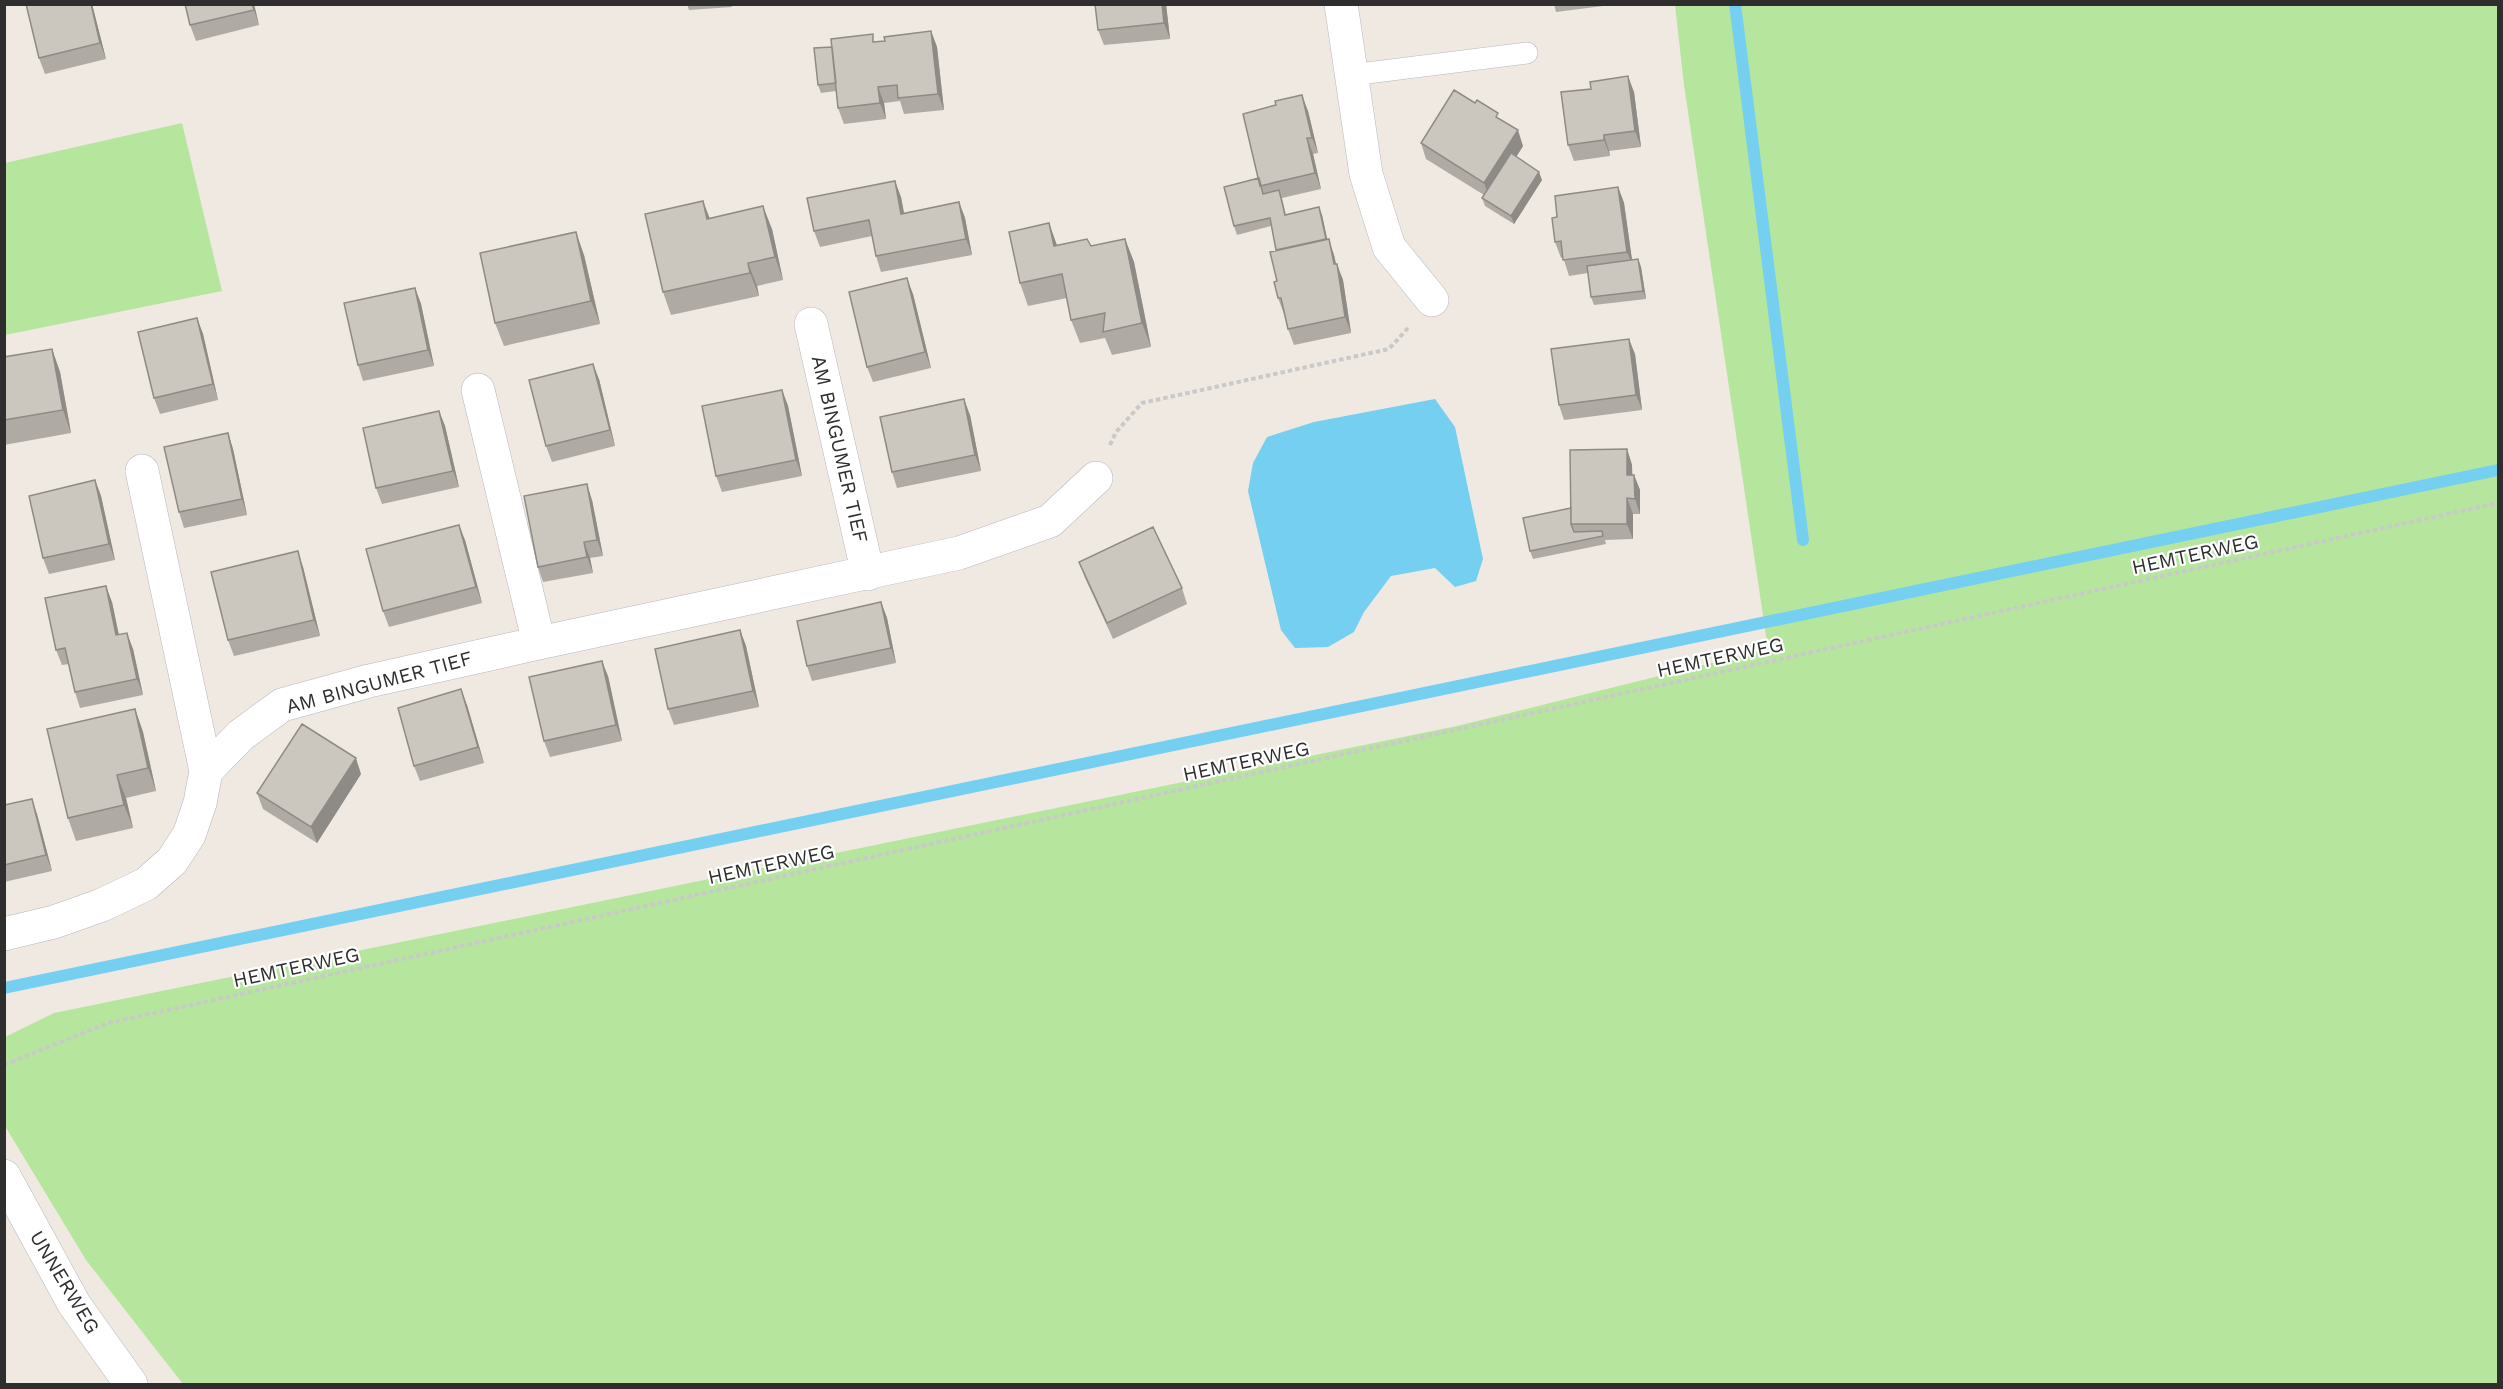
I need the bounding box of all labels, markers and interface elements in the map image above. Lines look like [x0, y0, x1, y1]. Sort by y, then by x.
street label: AM BINGUMER TIEF [807, 353, 873, 545]
street label: HEMTERWEG [2130, 529, 2260, 579]
street label: HEMTERWEG [1655, 632, 1785, 682]
street label: AM BINGUMER TIEF [283, 646, 475, 718]
street label: HEMTERWEG [1181, 736, 1311, 786]
street label: HEMTERWEG [706, 839, 836, 889]
street label: HEMTERWEG [231, 942, 361, 992]
street label: UNNERWEG [25, 1226, 105, 1338]

